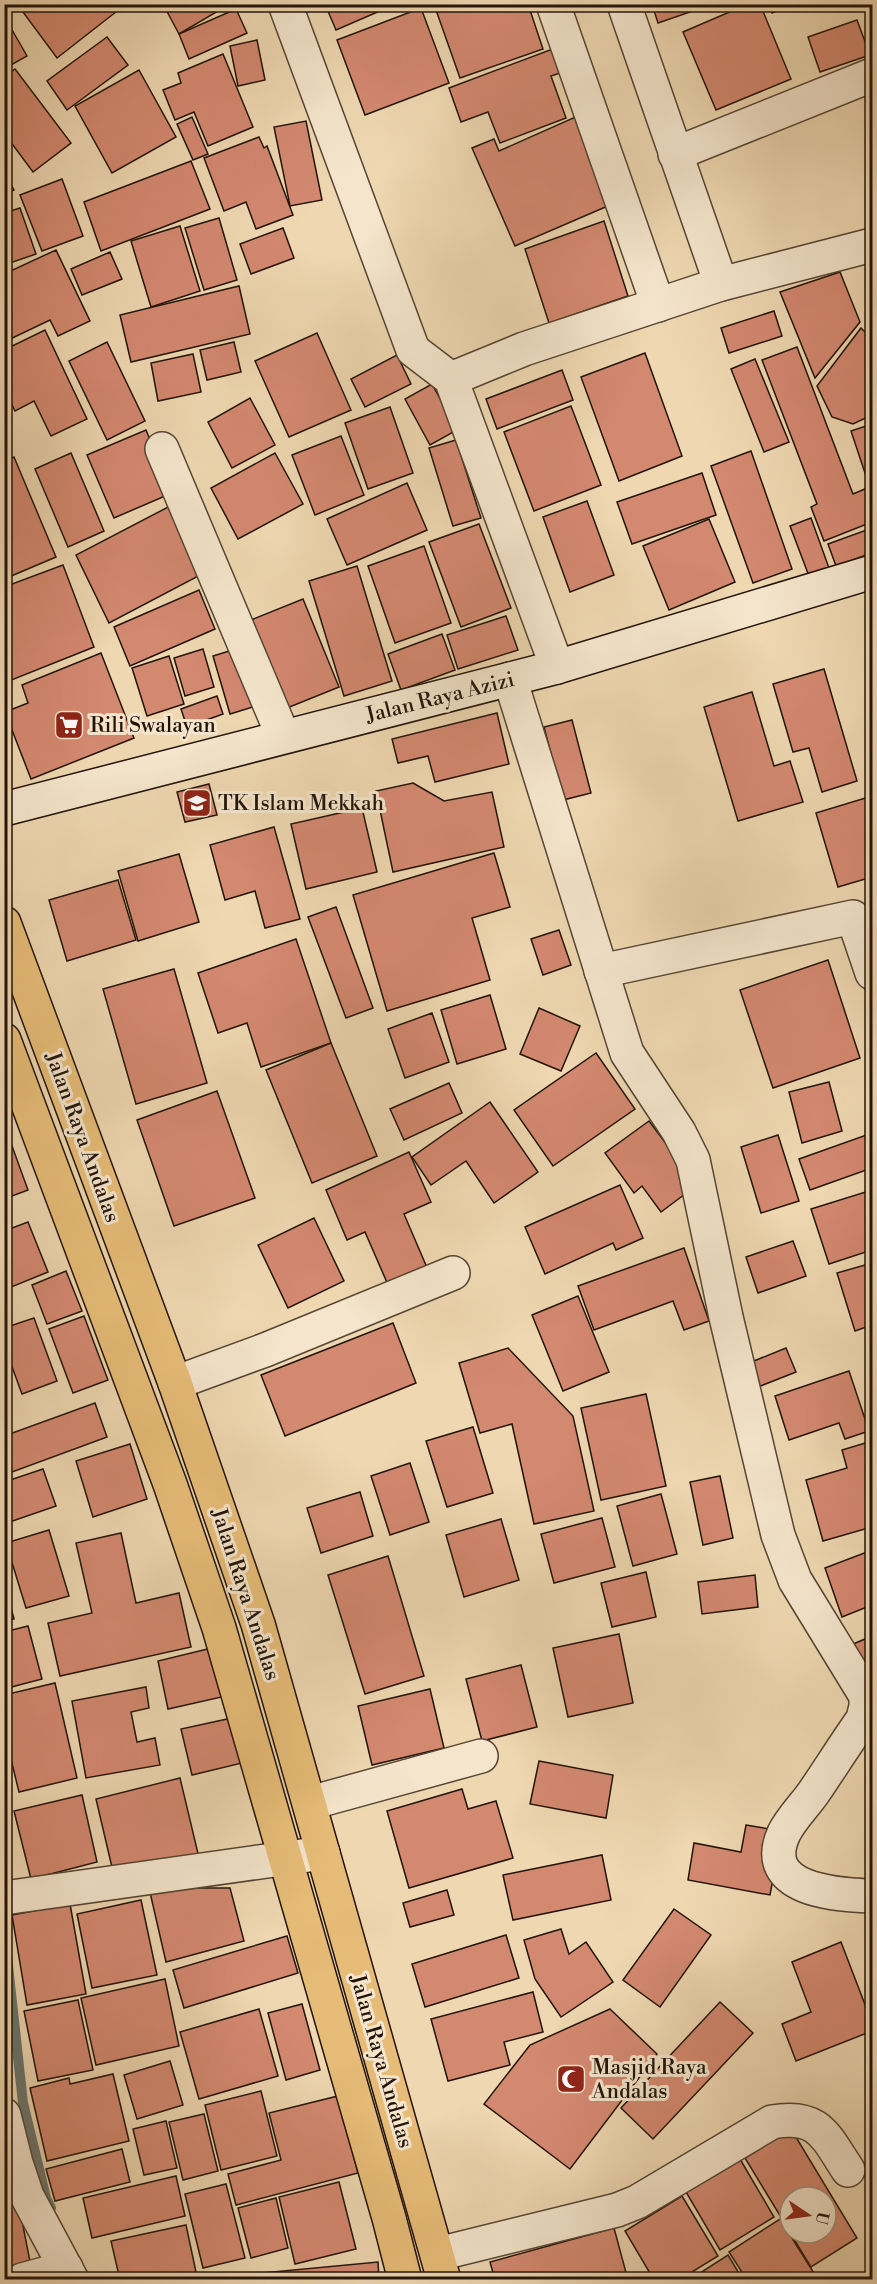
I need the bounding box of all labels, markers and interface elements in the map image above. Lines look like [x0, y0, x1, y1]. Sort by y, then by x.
street label: Jalan Raya Azizi [362, 667, 517, 729]
supermarket icon: Rili Swalayan [53, 709, 85, 741]
place label: Rili Swalayan [90, 713, 216, 739]
school or university icon: TK Islam Mekkah [181, 787, 213, 819]
place label: TK Islam Mekkah [218, 791, 385, 817]
street label: Jalan Raya Andalas [39, 1048, 125, 1226]
street label: Jalan Raya Andalas [205, 1504, 285, 1684]
street label: Jalan Raya Andalas [344, 1971, 418, 2151]
place label: Masjid Raya Andalas [591, 2055, 707, 2105]
mosque icon: Masjid Raya Andalas [555, 2063, 587, 2095]
north arrow [778, 2185, 838, 2245]
text: U [810, 2210, 833, 2227]

